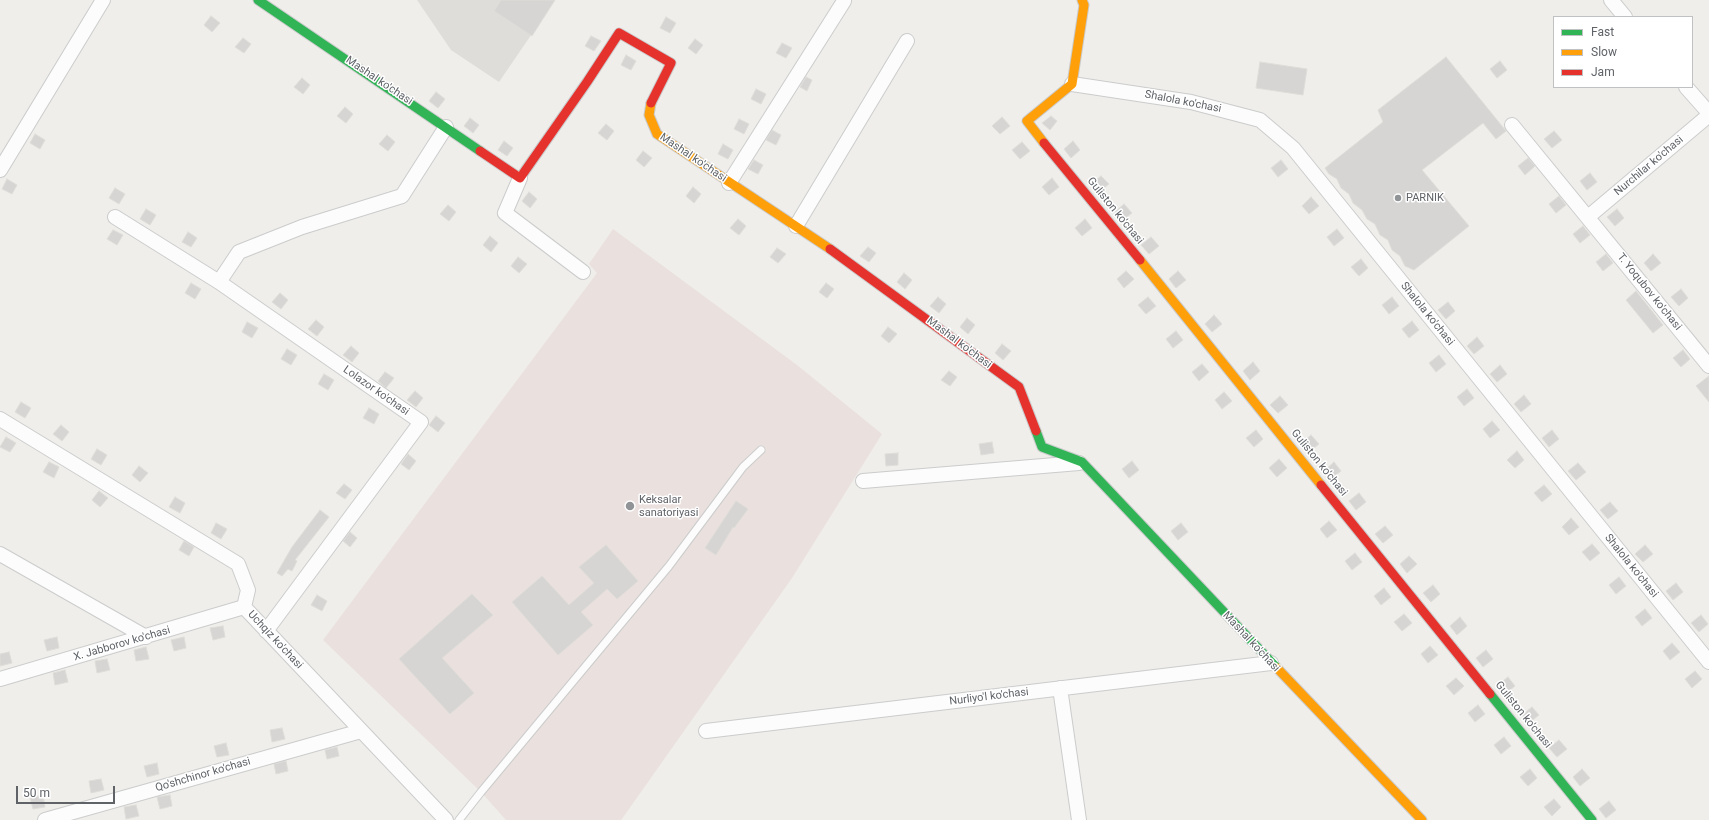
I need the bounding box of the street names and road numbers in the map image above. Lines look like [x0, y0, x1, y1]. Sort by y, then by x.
street label: Mashal ko'chasi [343, 54, 415, 108]
street label: Shalola ko'chasi [1144, 88, 1222, 116]
street label: Mashal ko'chasi [657, 131, 729, 185]
street label: Nurchilar ko'chasi [1612, 133, 1686, 199]
street label: Guliston ko'chasi [1084, 175, 1146, 247]
street label: T. Yoqubov ko'chasi [1614, 251, 1684, 333]
street label: Shalola ko'chasi [1397, 280, 1457, 348]
street label: Mashal ko'chasi [924, 314, 994, 372]
street label: Lolazor ko'chasi [340, 363, 412, 419]
street label: Guliston ko'chasi [1288, 427, 1350, 499]
street label: Shalola ko'chasi [1601, 532, 1661, 600]
street label: Uchqiz ko'chasi [245, 608, 305, 672]
street label: Mashal ko'chasi [1220, 609, 1282, 675]
street label: X. Jabborov ko'chasi [72, 624, 172, 664]
street label: Guliston ko'chasi [1492, 679, 1554, 751]
street label: Nurliyo'l ko'chasi [949, 686, 1029, 708]
street label: Qo'shchinor ko'chasi [154, 755, 252, 795]

